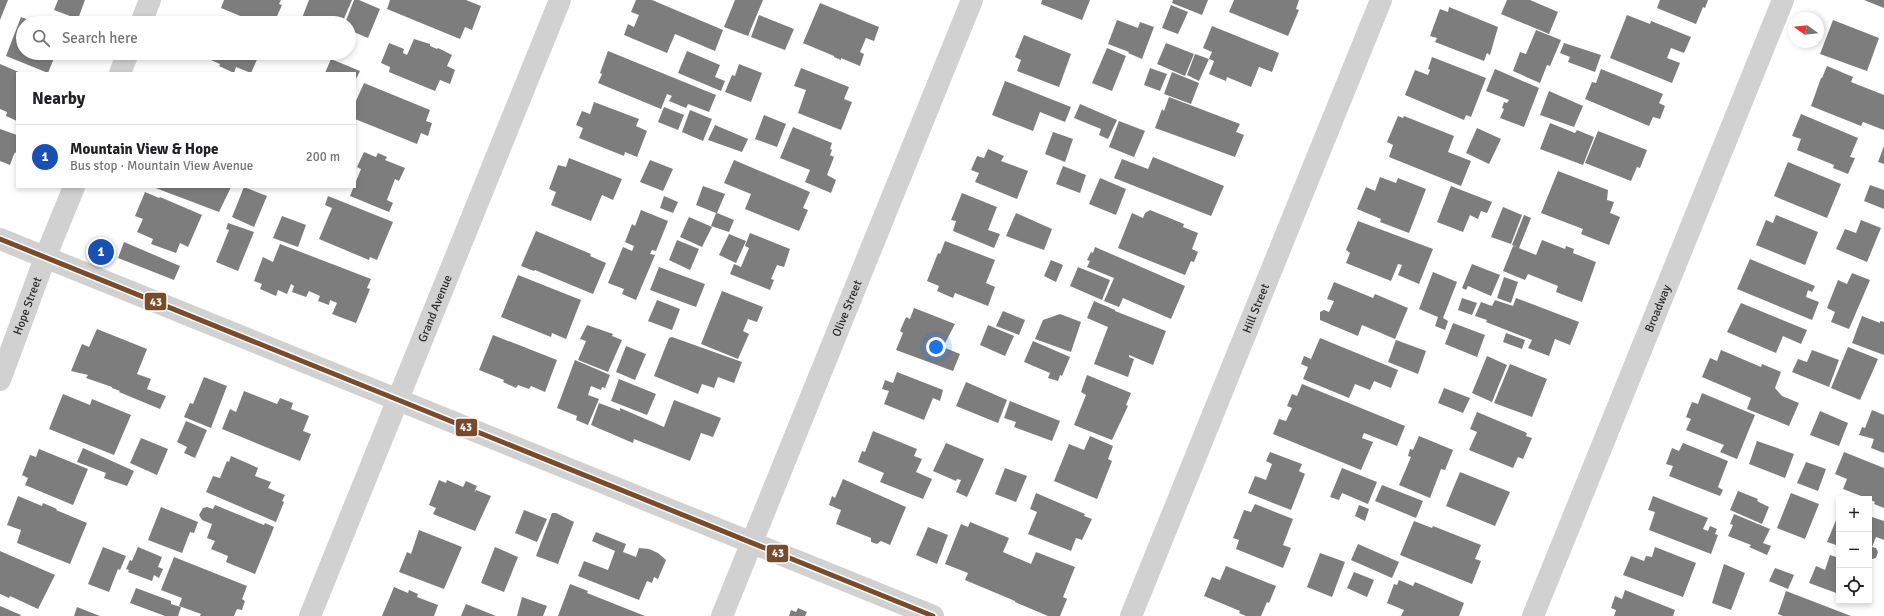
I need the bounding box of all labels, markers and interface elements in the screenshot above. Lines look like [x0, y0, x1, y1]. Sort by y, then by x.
north arrow [1788, 12, 1824, 48]
search box [16, 16, 356, 60]
icon: search [30, 27, 52, 49]
text: Search here [62, 29, 138, 47]
text: Nearby [32, 88, 85, 109]
text: Mountain View & Hope [70, 140, 218, 158]
text: 1 [41, 149, 49, 165]
text: 200 m [306, 149, 340, 165]
text: Bus stop · Mountain View Avenue [70, 158, 253, 174]
pin: 1 [88, 237, 114, 267]
street label: Grand Avenue [414, 273, 455, 344]
street label: Hope Street [10, 275, 45, 337]
street label: Olive Street [829, 278, 865, 339]
street label: Hill Street [1239, 281, 1273, 335]
street label: Broadway [1641, 282, 1674, 334]
line badge: 43 [144, 292, 167, 311]
text: 43 [150, 296, 162, 309]
your location [926, 337, 946, 357]
line badge: 43 [455, 418, 478, 437]
text: 43 [460, 421, 472, 434]
map controls [1836, 496, 1872, 604]
button: + [1836, 496, 1872, 532]
button: − [1836, 532, 1872, 568]
line badge: 43 [766, 544, 789, 563]
text: 43 [772, 547, 784, 560]
button: locate [1836, 568, 1872, 604]

